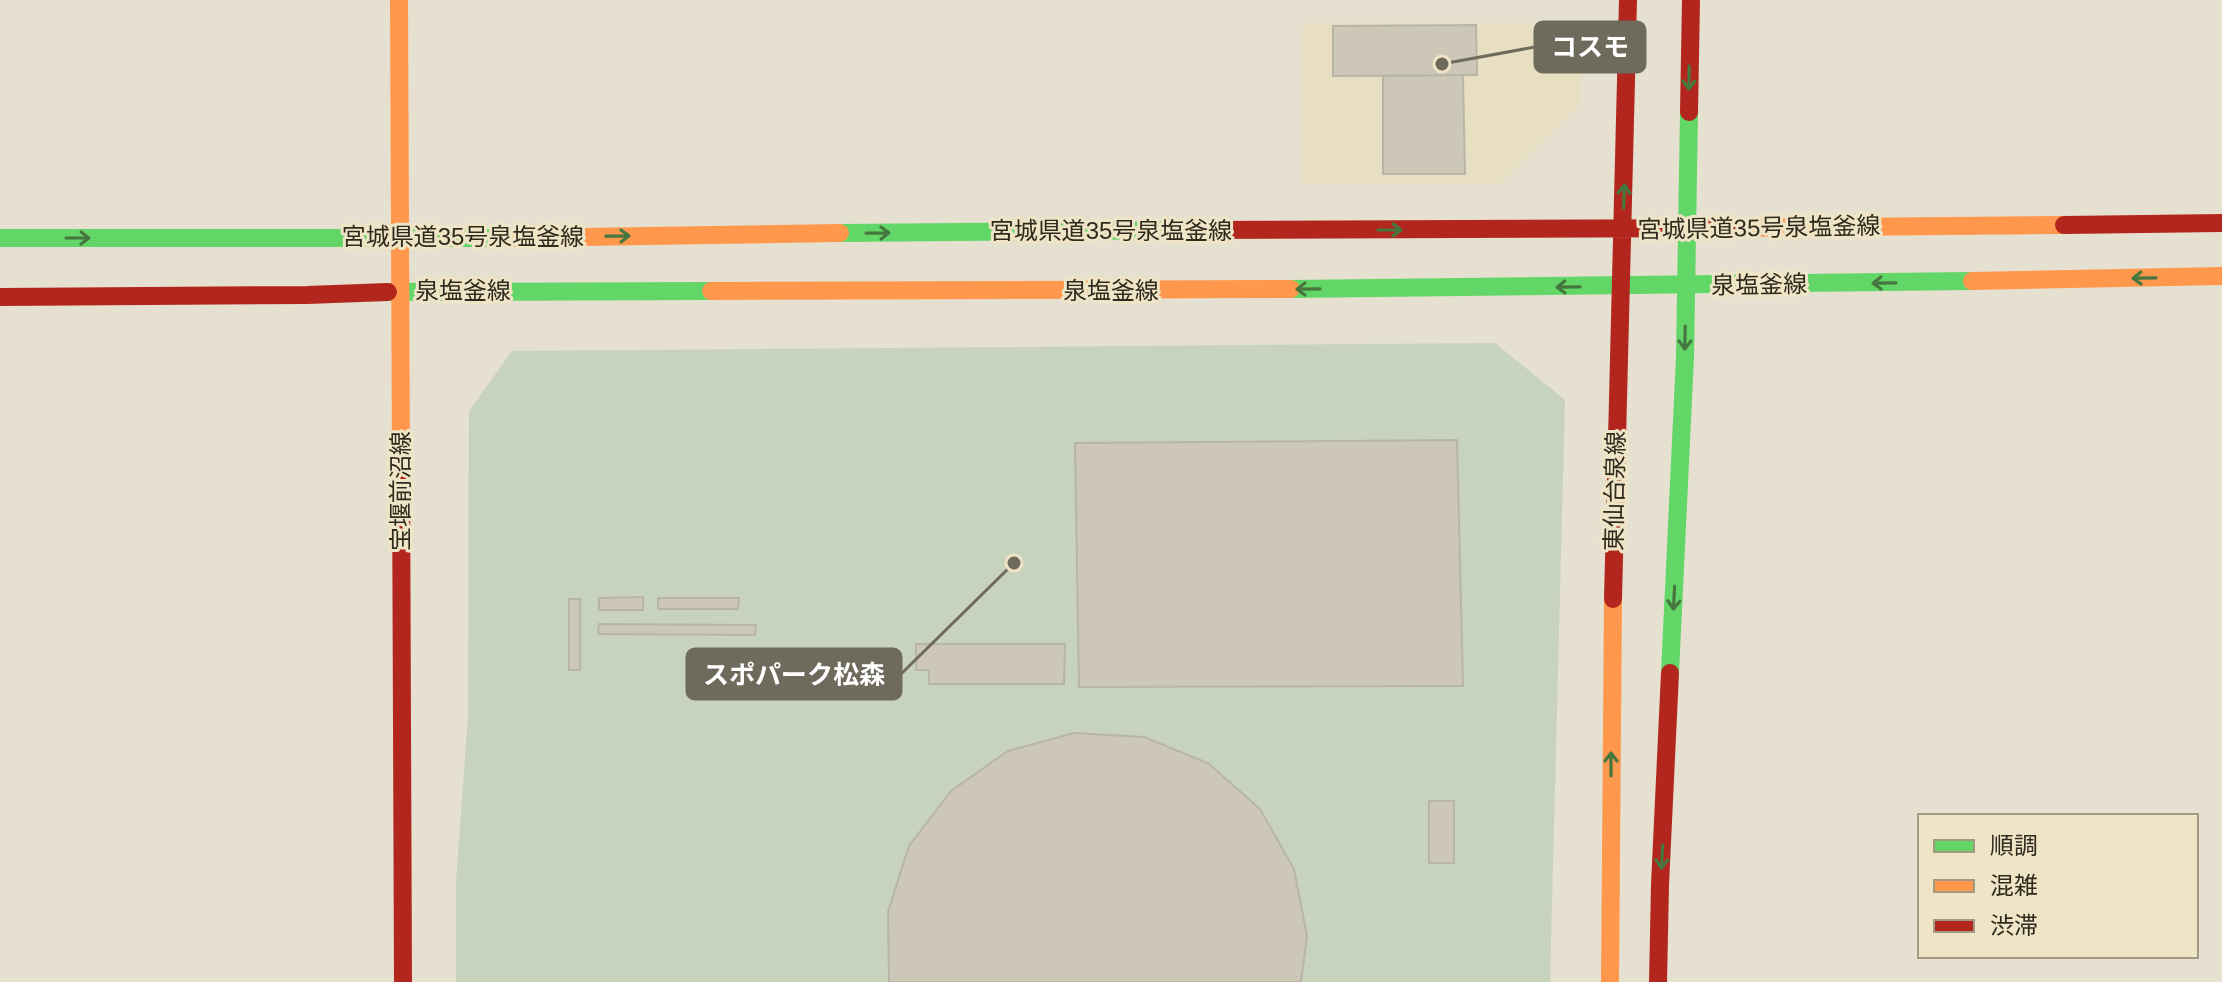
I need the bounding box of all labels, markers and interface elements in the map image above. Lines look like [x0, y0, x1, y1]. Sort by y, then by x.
callout: コスモ [1535, 22, 1645, 72]
text: コスモ [1551, 32, 1629, 62]
one-way arrow [1682, 64, 1697, 91]
one-way arrow [1616, 183, 1631, 210]
street label: 宮城県道35号泉塩釜線 [1637, 212, 1881, 243]
street label: 宮城県道35号泉塩釜線 [990, 217, 1232, 244]
one-way arrow [1376, 222, 1403, 238]
street label: 宮城県道35号泉塩釜線 [342, 223, 584, 250]
one-way arrow [864, 225, 891, 241]
one-way arrow [604, 228, 631, 244]
one-way arrow [64, 230, 91, 246]
street label: 泉塩釜線 [1711, 270, 1807, 299]
one-way arrow [2131, 270, 2158, 285]
one-way arrow [1871, 275, 1898, 291]
street label: 泉塩釜線 [415, 277, 511, 304]
street label: 泉塩釜線 [1063, 277, 1159, 304]
one-way arrow [1555, 279, 1582, 295]
one-way arrow [1295, 282, 1322, 297]
one-way arrow [1677, 324, 1693, 351]
street label: 宝堰前沼線 [387, 431, 414, 551]
street label: 東仙台泉線 [1600, 431, 1629, 551]
one-way arrow [1666, 584, 1681, 611]
callout: スポパーク松森 [687, 649, 901, 699]
text: スポパーク松森 [703, 660, 885, 690]
one-way arrow [1603, 751, 1619, 778]
legend [1918, 814, 2198, 958]
text: 順調 [1990, 832, 2038, 859]
one-way arrow [1654, 843, 1669, 870]
text: 混雑 [1990, 872, 2038, 899]
text: 渋滞 [1990, 912, 2038, 939]

